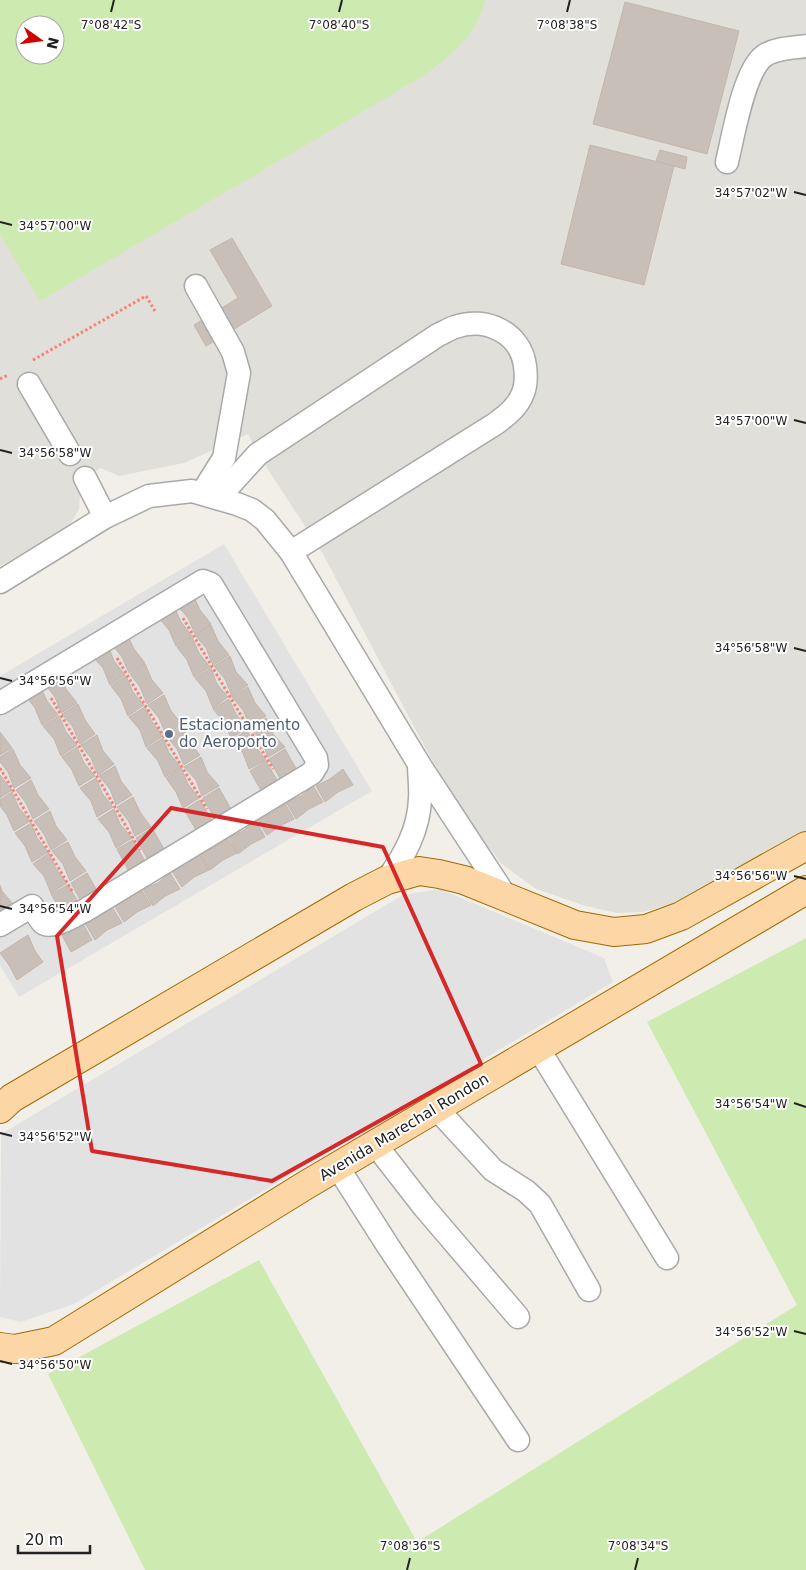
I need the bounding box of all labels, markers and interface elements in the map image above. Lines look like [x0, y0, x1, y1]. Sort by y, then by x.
north arrow [15, 15, 65, 65]
text: 7°08'42"S [81, 18, 141, 32]
text: 7°08'40"S [309, 18, 369, 32]
text: 7°08'38"S [537, 18, 597, 32]
text: N [43, 36, 62, 51]
text: 34°57'02"W [715, 186, 787, 200]
text: 34°57'00"W [19, 219, 91, 233]
text: 34°57'00"W [715, 414, 787, 428]
text: 34°56'58"W [19, 446, 91, 460]
text: 34°56'58"W [715, 641, 787, 655]
text: 34°56'56"W [19, 674, 91, 688]
place label: Estacionamento do Aeroporto [179, 716, 300, 751]
marker: Estacionamento do Aeroporto [163, 728, 175, 740]
text: 34°56'56"W [715, 869, 787, 883]
text: 34°56'54"W [19, 902, 91, 916]
street label: Avenida Marechal Rondon [316, 1069, 492, 1185]
text: 34°56'54"W [715, 1097, 787, 1111]
text: 34°56'52"W [19, 1130, 91, 1144]
text: 34°56'52"W [715, 1325, 787, 1339]
text: 34°56'50"W [19, 1358, 91, 1372]
scale bar [18, 1522, 90, 1554]
text: 20 m [25, 1531, 63, 1549]
text: 7°08'36"S [380, 1539, 440, 1553]
text: 7°08'34"S [608, 1539, 668, 1553]

